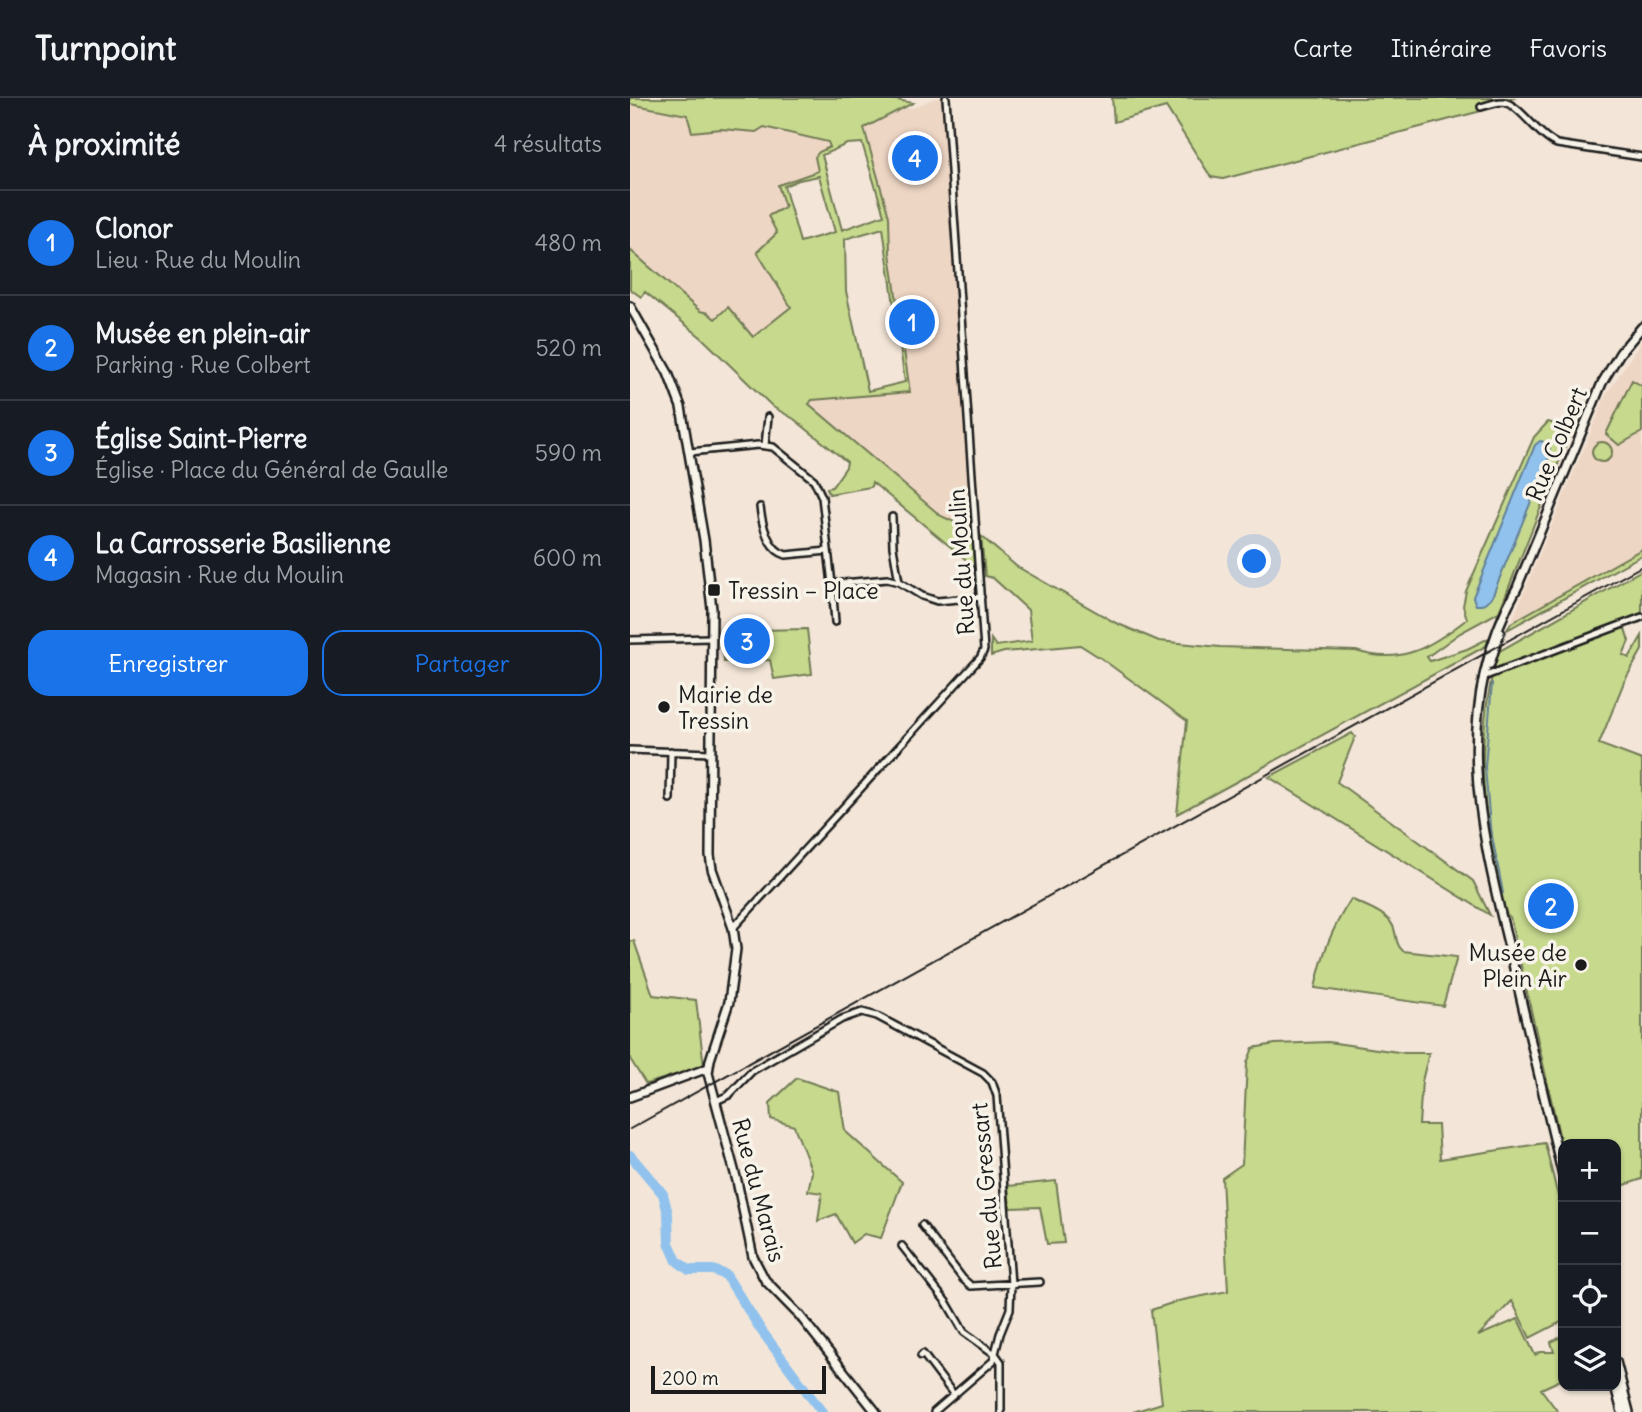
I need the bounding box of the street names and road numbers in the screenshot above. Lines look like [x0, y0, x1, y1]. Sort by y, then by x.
street label: Rue Colbert [1519, 382, 1593, 505]
street label: Rue du Moulin [941, 488, 981, 636]
street label: Rue du Gressart [964, 1101, 1008, 1270]
street label: Rue du Marais [726, 1115, 792, 1265]

